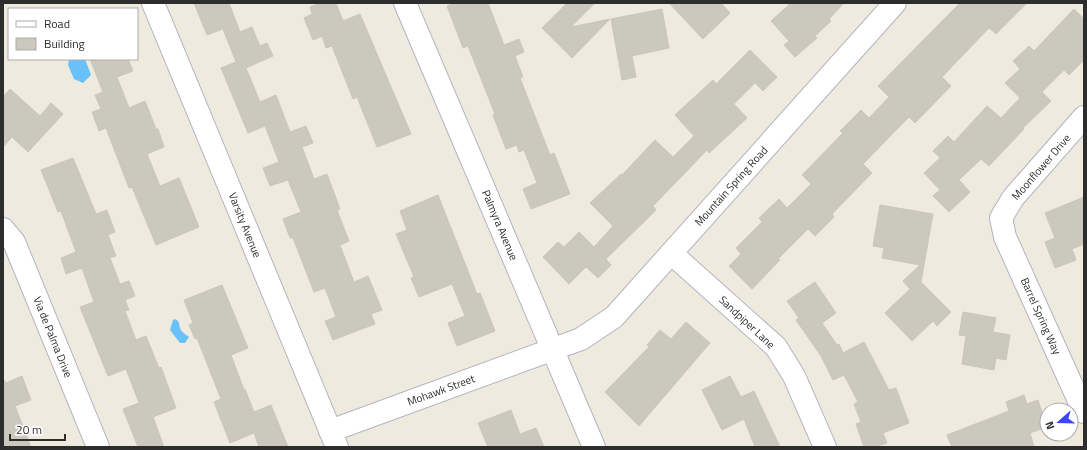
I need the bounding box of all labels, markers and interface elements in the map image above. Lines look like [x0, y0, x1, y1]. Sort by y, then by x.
legend [8, 8, 138, 60]
text: Road [44, 14, 70, 33]
text: Building [44, 34, 85, 53]
street label: Moonflower Drive [1008, 130, 1074, 203]
street label: Mountain Spring Road [691, 142, 771, 229]
street label: Palmyra Avenue [478, 187, 522, 263]
street label: Varsity Avenue [225, 190, 265, 260]
street label: Barrel Spring Way [1017, 275, 1065, 358]
street label: Sandpiper Lane [715, 292, 779, 352]
street label: Via de Palma Drive [29, 294, 77, 380]
street label: Mohawk Street [405, 370, 477, 410]
north arrow [1039, 402, 1079, 442]
scale bar [10, 416, 65, 442]
text: N [1041, 419, 1058, 432]
text: 20 m [16, 420, 42, 439]

